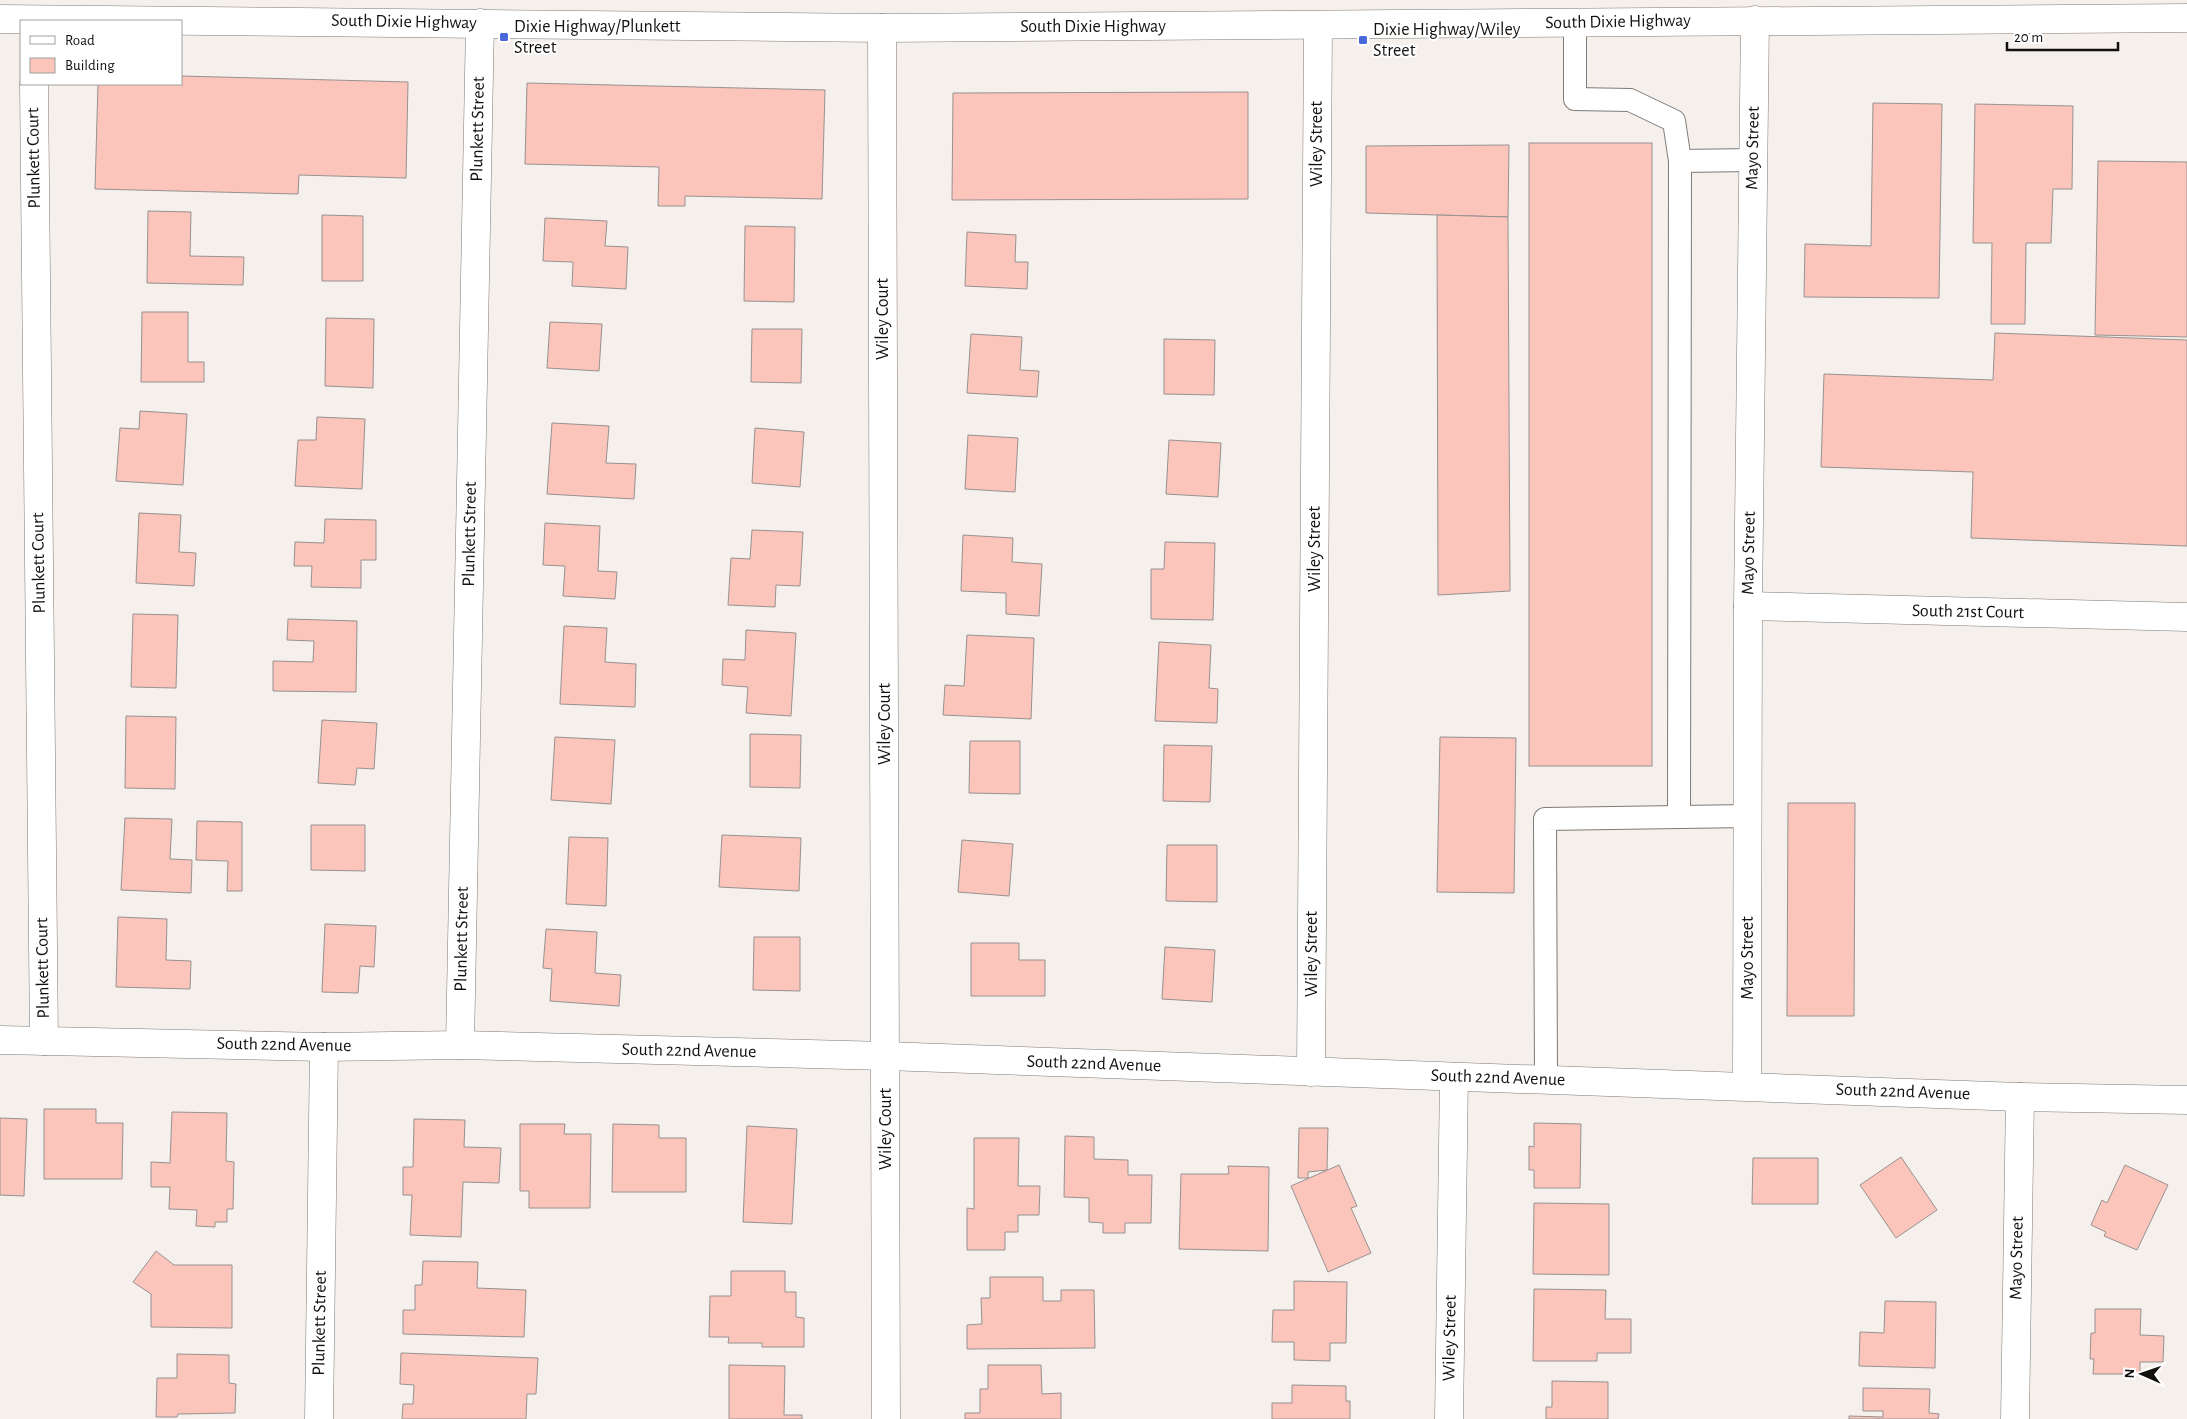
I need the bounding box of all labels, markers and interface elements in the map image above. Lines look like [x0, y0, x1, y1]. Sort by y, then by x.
street label: South Dixie Highway [331, 12, 477, 32]
street label: South Dixie Highway [1545, 12, 1691, 32]
place label: Dixie Highway/Plunkett Street [514, 18, 681, 57]
street label: South Dixie Highway [1020, 18, 1166, 36]
legend [20, 20, 182, 85]
scale bar [2007, 20, 2118, 52]
place label: Dixie Highway/Wiley Street [1373, 21, 1521, 60]
text: 20 m [2014, 30, 2043, 45]
marker: Dixie Highway/Plunkett Street [498, 31, 510, 43]
text: Road [65, 33, 95, 48]
marker: Dixie Highway/Wiley Street [1357, 34, 1369, 46]
text: Building [65, 58, 115, 73]
street label: Plunkett Street [468, 76, 488, 182]
street label: Wiley Street [1308, 101, 1326, 187]
street label: Mayo Street [1743, 106, 1763, 190]
street label: Plunkett Court [24, 107, 44, 209]
street label: Wiley Court [874, 278, 892, 360]
street label: Plunkett Street [460, 481, 480, 587]
street label: Wiley Street [1306, 506, 1324, 592]
street label: Mayo Street [1739, 511, 1759, 595]
street label: Plunkett Court [29, 512, 49, 614]
street label: South 21st Court [1912, 602, 2025, 622]
street label: Wiley Court [876, 683, 894, 765]
street label: Plunkett Street [452, 886, 472, 992]
street label: Wiley Street [1303, 911, 1321, 997]
street label: Mayo Street [1739, 916, 1757, 1000]
street label: Plunkett Court [33, 917, 53, 1019]
street label: South 22nd Avenue [217, 1035, 351, 1055]
street label: South 22nd Avenue [622, 1041, 756, 1061]
street label: South 22nd Avenue [1026, 1053, 1162, 1075]
street label: South 22nd Avenue [1430, 1067, 1566, 1089]
street label: South 22nd Avenue [1835, 1081, 1971, 1103]
street label: Wiley Court [877, 1088, 895, 1170]
street label: Mayo Street [2007, 1216, 2027, 1300]
street label: Plunkett Street [310, 1270, 330, 1376]
street label: Wiley Street [1440, 1294, 1460, 1381]
north arrow [2117, 1349, 2167, 1399]
text: N [2123, 1368, 2137, 1379]

